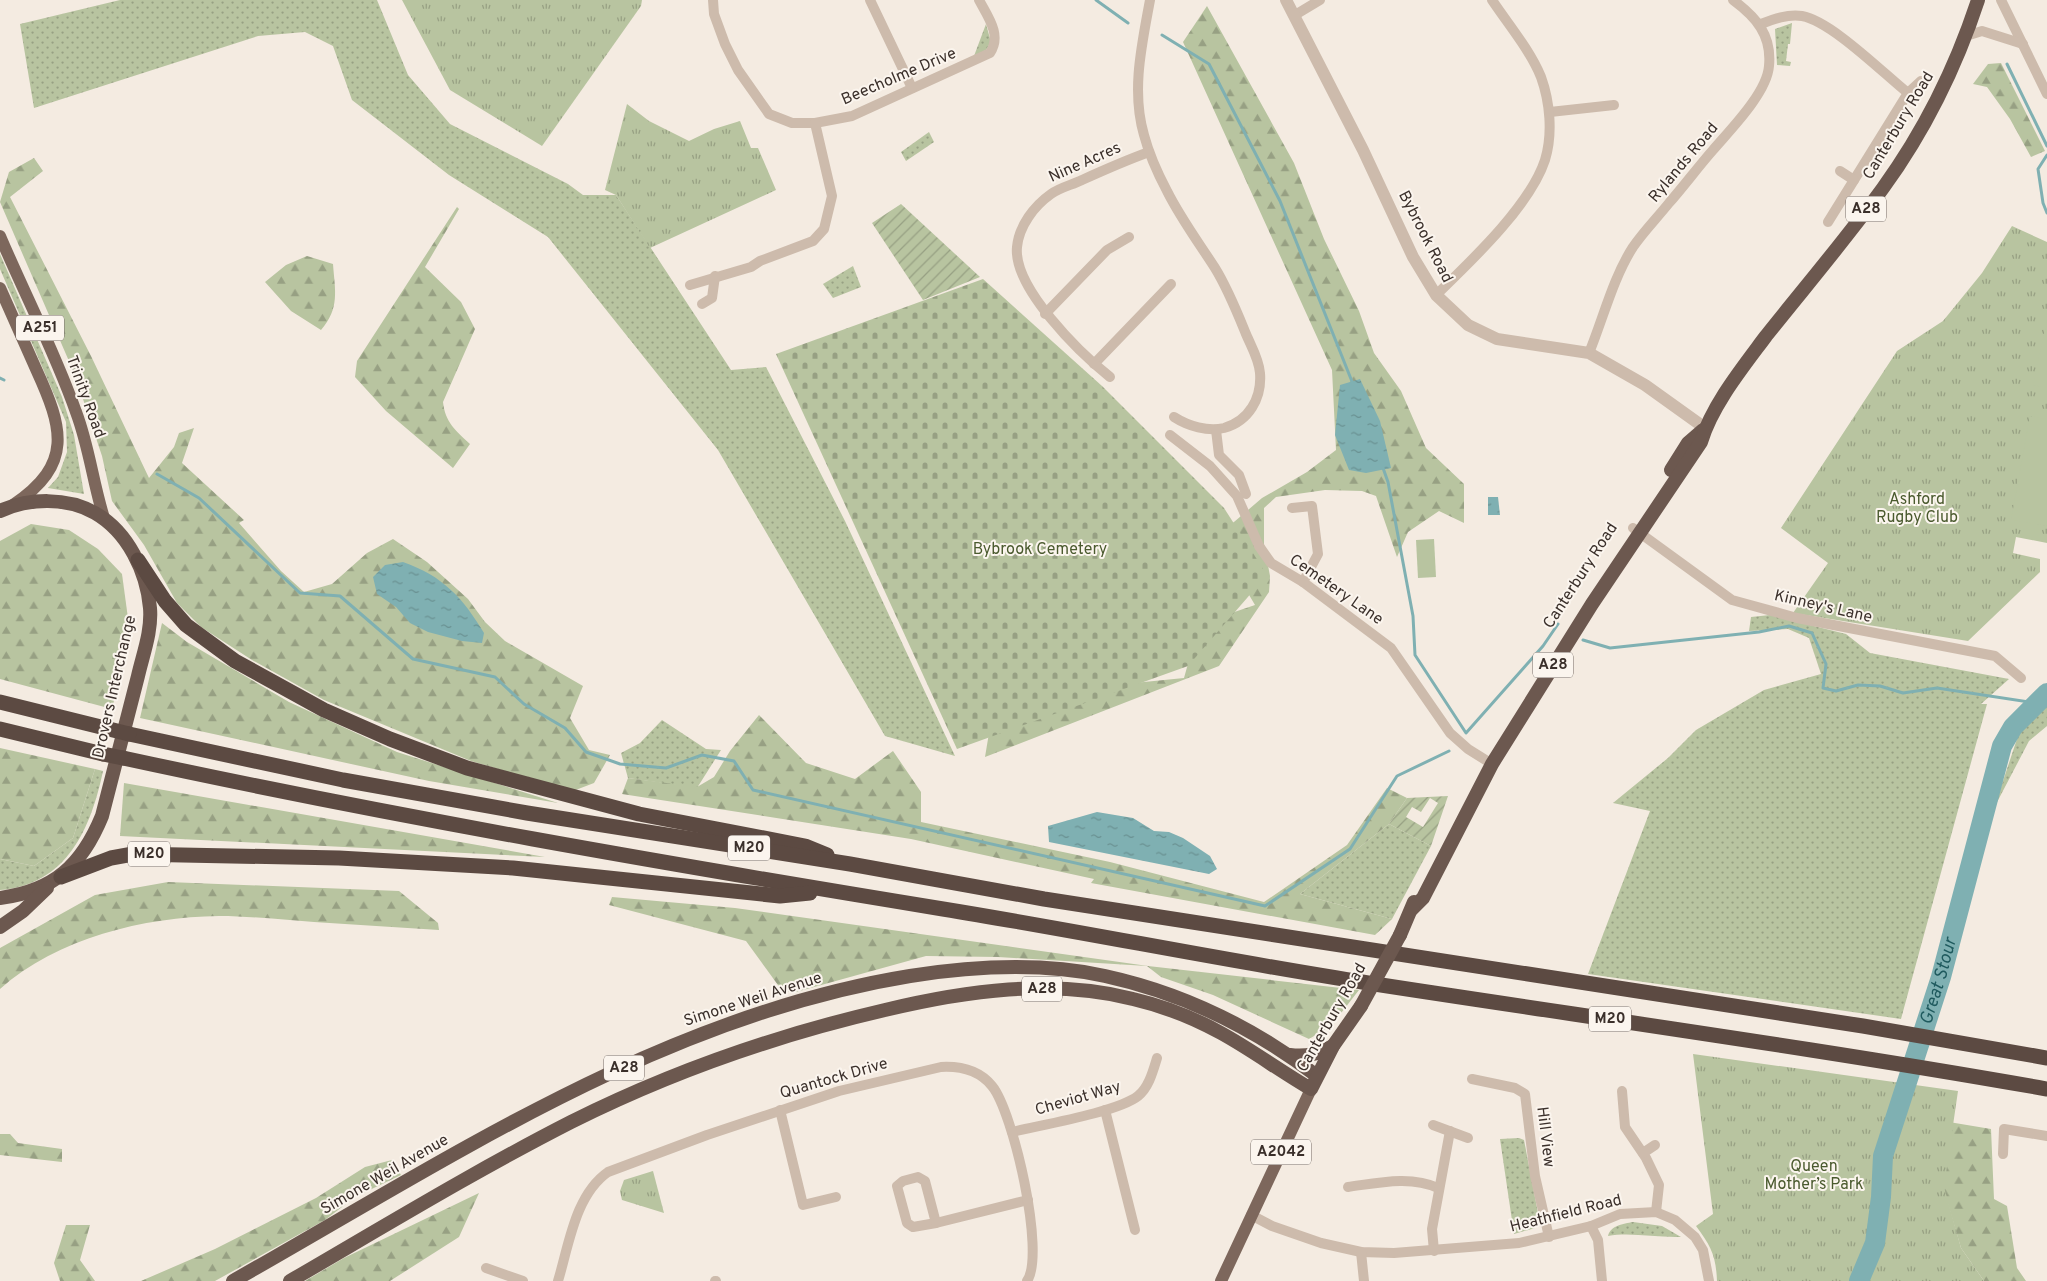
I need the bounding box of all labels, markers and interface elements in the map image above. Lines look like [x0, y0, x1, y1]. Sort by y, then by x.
street label: Beecholme Drive [839, 44, 959, 110]
street label: Canterbury Road [1859, 68, 1939, 184]
street label: Rylands Road [1645, 119, 1723, 207]
street label: Nine Acres [1046, 138, 1124, 188]
street label: Bybrook Road [1393, 188, 1457, 286]
road number: A28 [1846, 196, 1886, 222]
road number: A251 [16, 316, 64, 340]
street label: Trinity Road [61, 353, 109, 441]
park label: Ashford Rugby Club [1876, 490, 1958, 528]
street label: Canterbury Road [1539, 519, 1623, 633]
park label: Bybrook Cemetery [973, 540, 1107, 560]
street label: Cemetery Lane [1285, 550, 1387, 630]
street label: Kinney's Lane [1772, 586, 1874, 628]
street label: Drovers Interchange [89, 614, 141, 760]
road number: A28 [1533, 652, 1573, 678]
road number: M20 [728, 836, 770, 860]
road number: M20 [128, 842, 170, 866]
water label: Great Stour [1915, 933, 1963, 1028]
street label: Canterbury Road [1293, 960, 1371, 1076]
street label: Simone Weil Avenue [681, 968, 825, 1032]
road number: A28 [1022, 976, 1062, 1002]
road number: M20 [1589, 1006, 1631, 1032]
street label: Quantock Drive [778, 1054, 890, 1104]
road number: A28 [604, 1056, 644, 1080]
street label: Cheviot Way [1033, 1077, 1123, 1121]
street label: Hill View [1531, 1105, 1559, 1169]
street label: Simone Weil Avenue [318, 1130, 452, 1220]
road number: A2042 [1251, 1140, 1311, 1164]
park label: Queen Mother’s Park [1765, 1157, 1863, 1195]
street label: Heathfield Road [1508, 1190, 1624, 1238]

